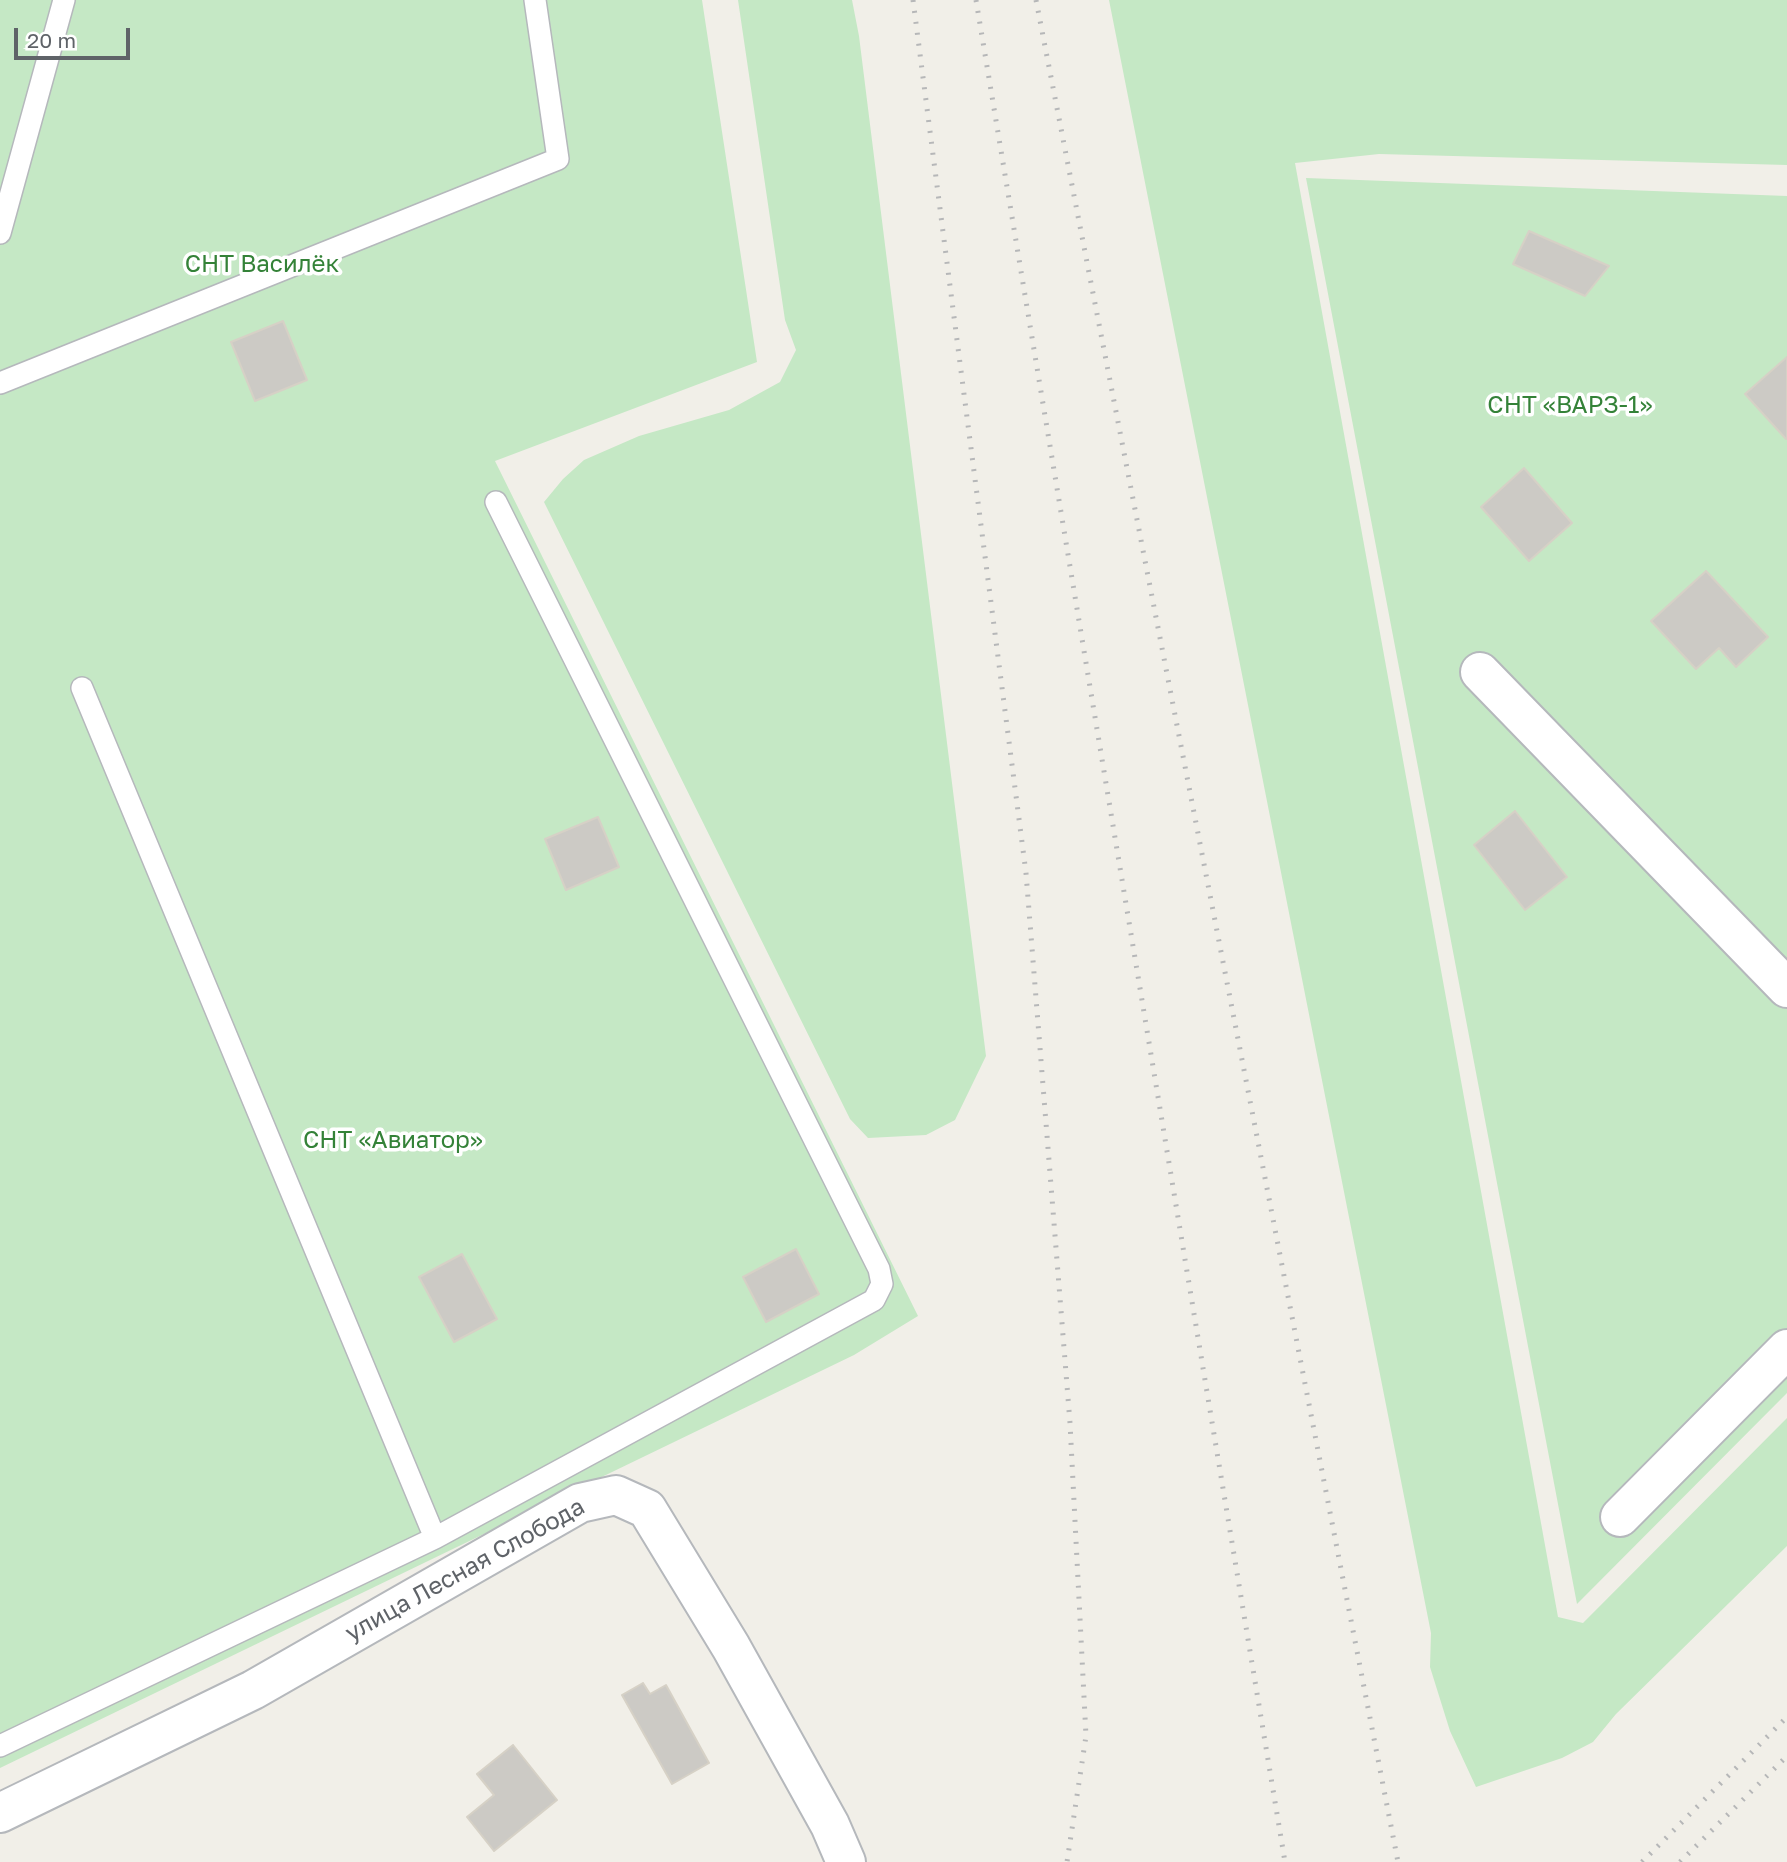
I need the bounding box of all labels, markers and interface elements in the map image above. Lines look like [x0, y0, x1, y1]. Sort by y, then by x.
scale bar [18, 14, 133, 58]
text: 20 m [27, 27, 76, 53]
park label: СНТ Василёк [185, 250, 339, 278]
park label: СНТ «ВАРЗ-1» [1487, 391, 1653, 419]
park label: СНТ «Авиатор» [303, 1126, 483, 1154]
street label: улица Лесная Слобода [340, 1492, 590, 1648]

